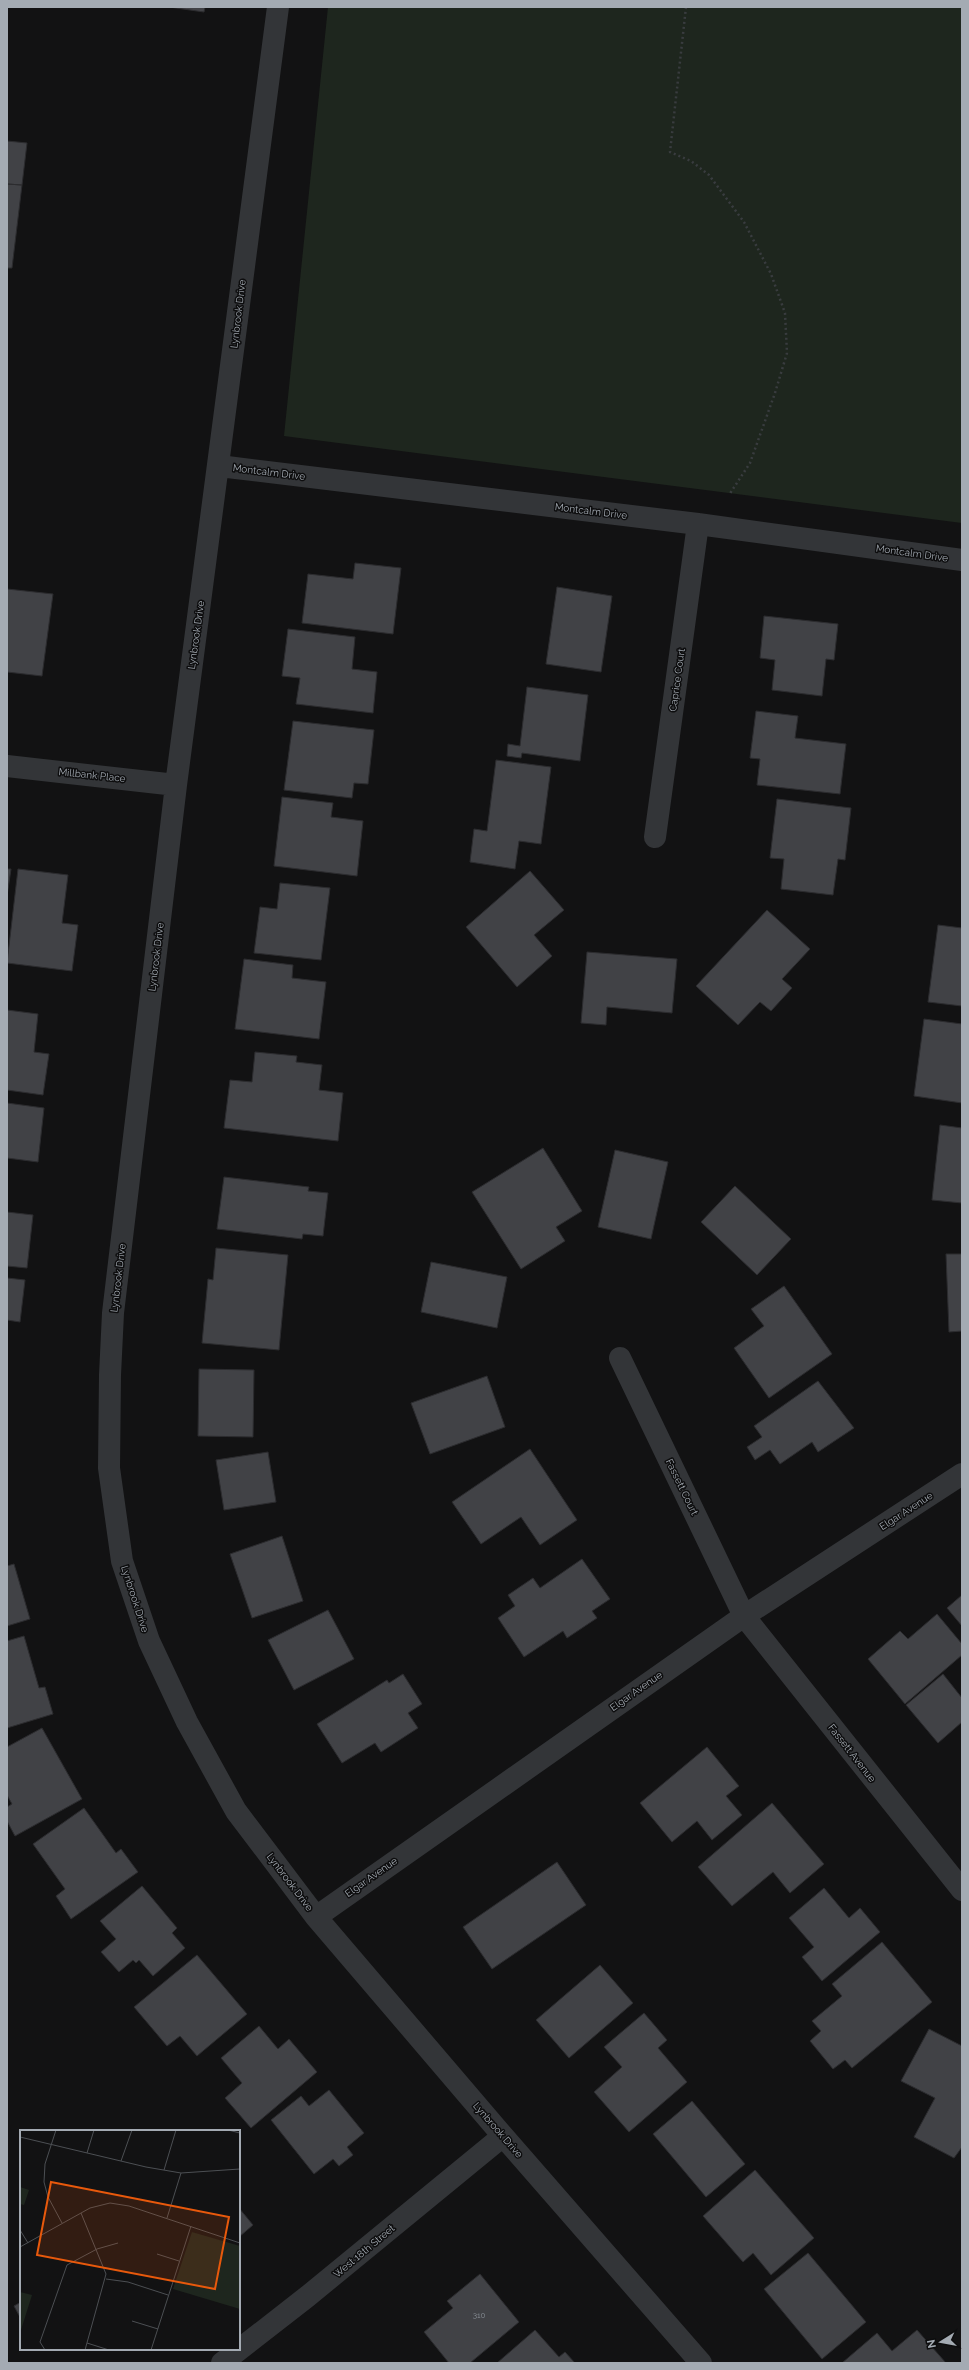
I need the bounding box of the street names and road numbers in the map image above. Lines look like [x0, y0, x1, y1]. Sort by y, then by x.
street label: Lynbrook Drive [228, 279, 248, 349]
street label: Montcalm Drive [232, 462, 306, 482]
street label: Montcalm Drive [554, 501, 628, 521]
street label: Montcalm Drive [875, 542, 949, 564]
street label: Lynbrook Drive [186, 600, 206, 670]
street label: Caprice Court [667, 647, 687, 712]
street label: Millbank Place [58, 766, 126, 784]
street label: Lynbrook Drive [146, 922, 166, 992]
street label: Lynbrook Drive [108, 1243, 128, 1313]
street label: Fassett Court [664, 1457, 701, 1517]
street label: Elgar Avenue [877, 1490, 935, 1532]
street label: Lynbrook Drive [119, 1564, 151, 1634]
street label: Elgar Avenue [608, 1669, 664, 1713]
street label: Fassett Avenue [826, 1722, 878, 1784]
street label: Lynbrook Drive [265, 1851, 315, 1913]
street label: Elgar Avenue [343, 1855, 399, 1899]
street label: Lynbrook Drive [471, 2100, 525, 2160]
street label: West 18th Street [331, 2222, 397, 2280]

